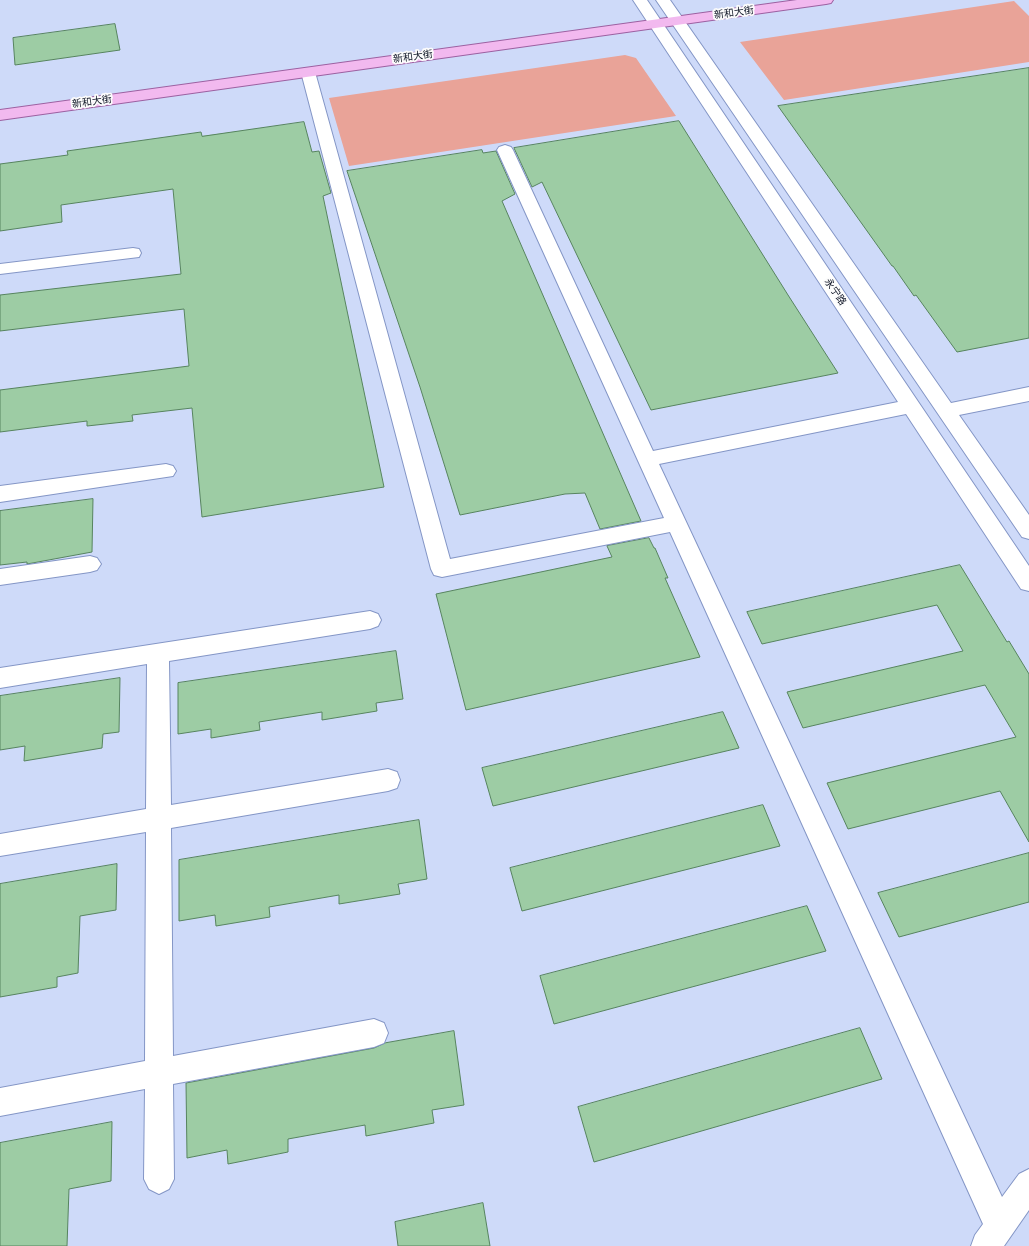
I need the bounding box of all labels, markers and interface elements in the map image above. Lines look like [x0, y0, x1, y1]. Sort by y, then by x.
street label: 新和大街 [713, 4, 755, 22]
street label: 新和大街 [392, 48, 434, 66]
street label: 新和大街 [71, 93, 113, 111]
street label: 永宁路 [822, 276, 848, 308]

